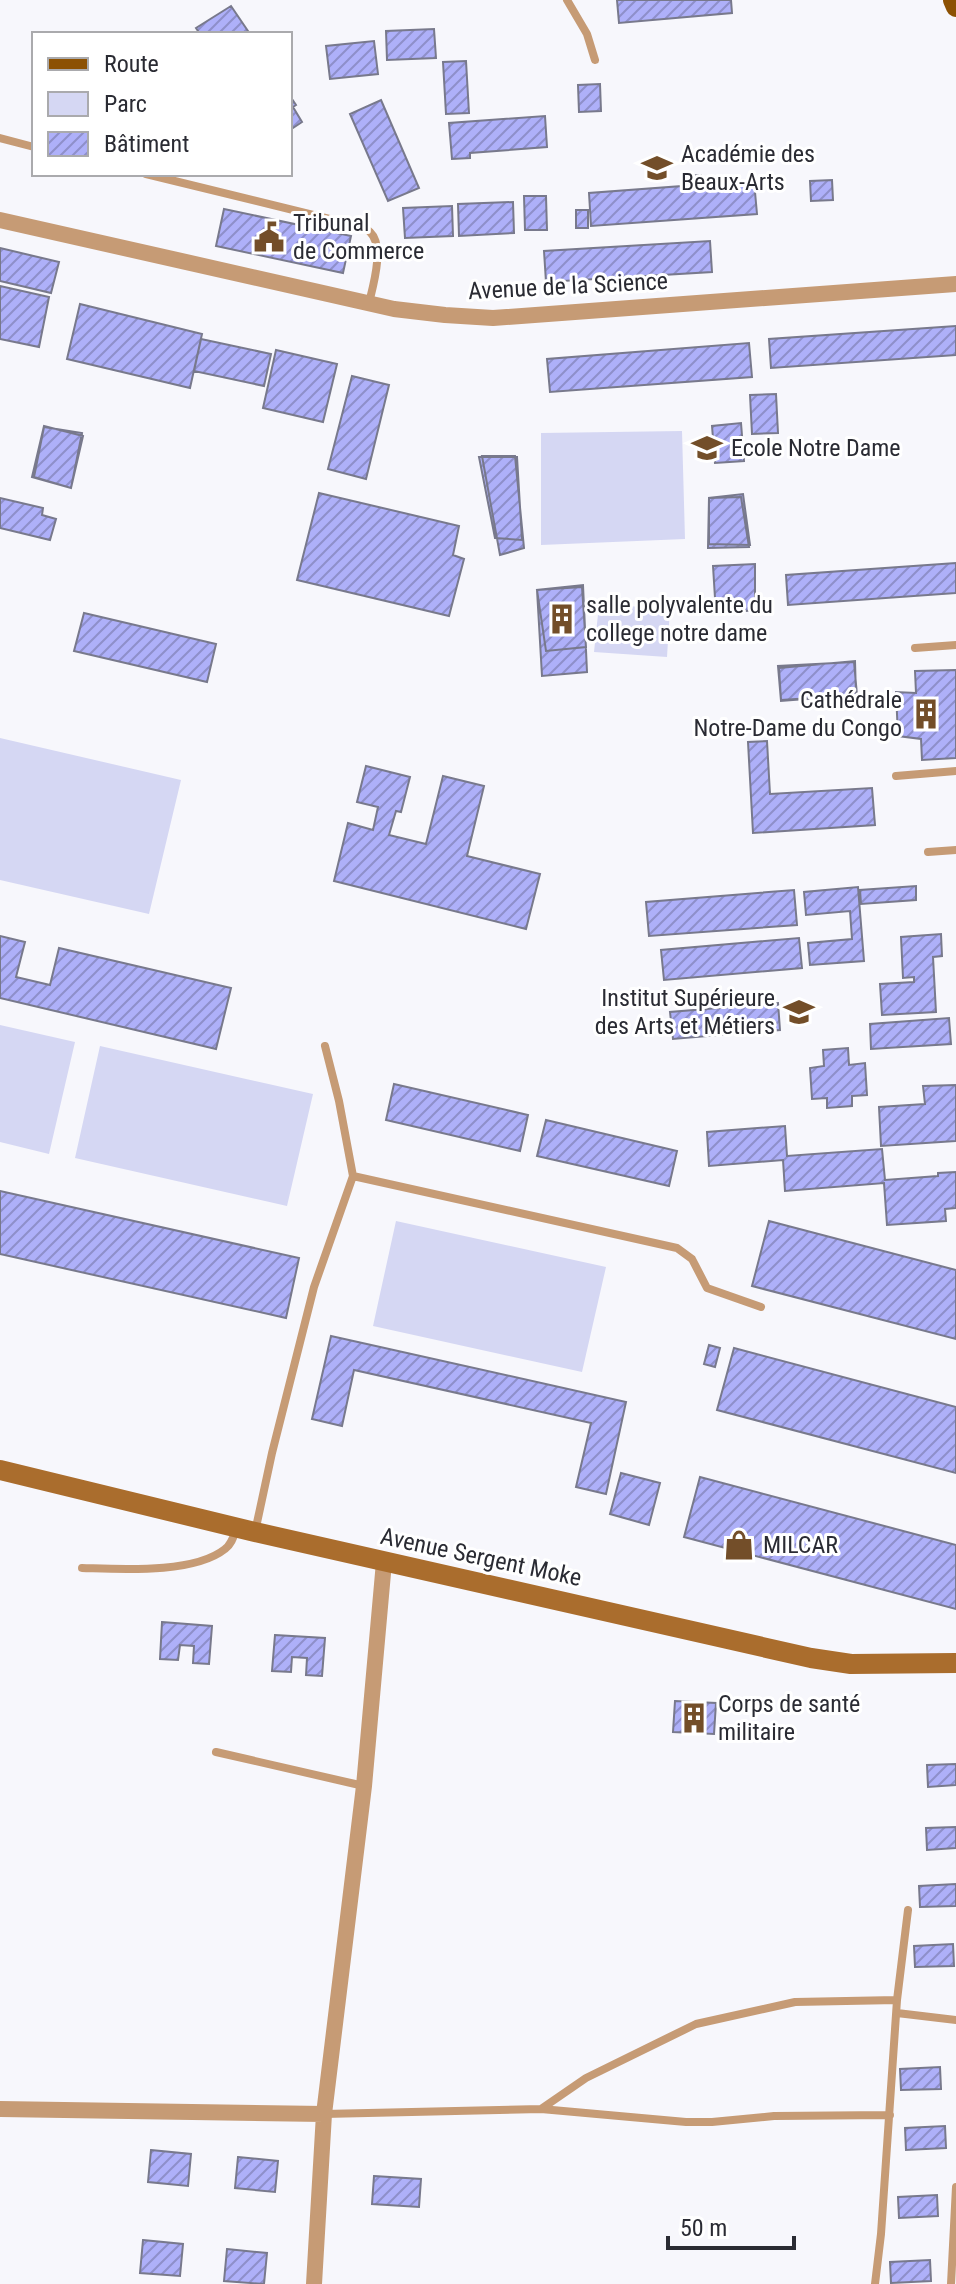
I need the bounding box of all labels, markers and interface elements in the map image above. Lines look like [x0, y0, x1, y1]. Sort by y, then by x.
legend [32, 32, 292, 176]
text: Route [104, 50, 159, 78]
text: Parc [104, 90, 147, 118]
text: Bâtiment [104, 130, 189, 158]
place label: Académie des Beaux-Arts [681, 140, 815, 196]
school or university icon: Académie des Beaux-Arts [640, 151, 674, 185]
place label: Tribunal de Commerce [293, 209, 424, 265]
public building icon: Tribunal de Commerce [252, 220, 286, 254]
street label: Avenue de la Science [467, 267, 669, 305]
school or university icon: Ecole Notre Dame [690, 431, 724, 465]
place label: Ecole Notre Dame [731, 434, 901, 462]
place label: salle polyvalente du college notre dame [586, 591, 773, 647]
building icon: salle polyvalente du college notre dame [545, 602, 579, 636]
place label: Cathédrale Notre-Dame du Congo [693, 686, 902, 742]
building icon: Cathédrale Notre-Dame du Congo [909, 697, 943, 731]
place label: Institut Supérieure des Arts et Métiers [595, 984, 775, 1040]
school or university icon: Institut Supérieure des Arts et Métiers [782, 995, 816, 1029]
street label: Avenue Sergent Moke [378, 1522, 584, 1592]
shop icon: MILCAR [722, 1528, 756, 1562]
place label: MILCAR [763, 1531, 838, 1559]
place label: Corps de santé militaire [718, 1690, 860, 1746]
building icon: Corps de santé militaire [677, 1701, 711, 1735]
scale bar [668, 2200, 794, 2250]
text: 50 m [680, 2214, 727, 2242]

